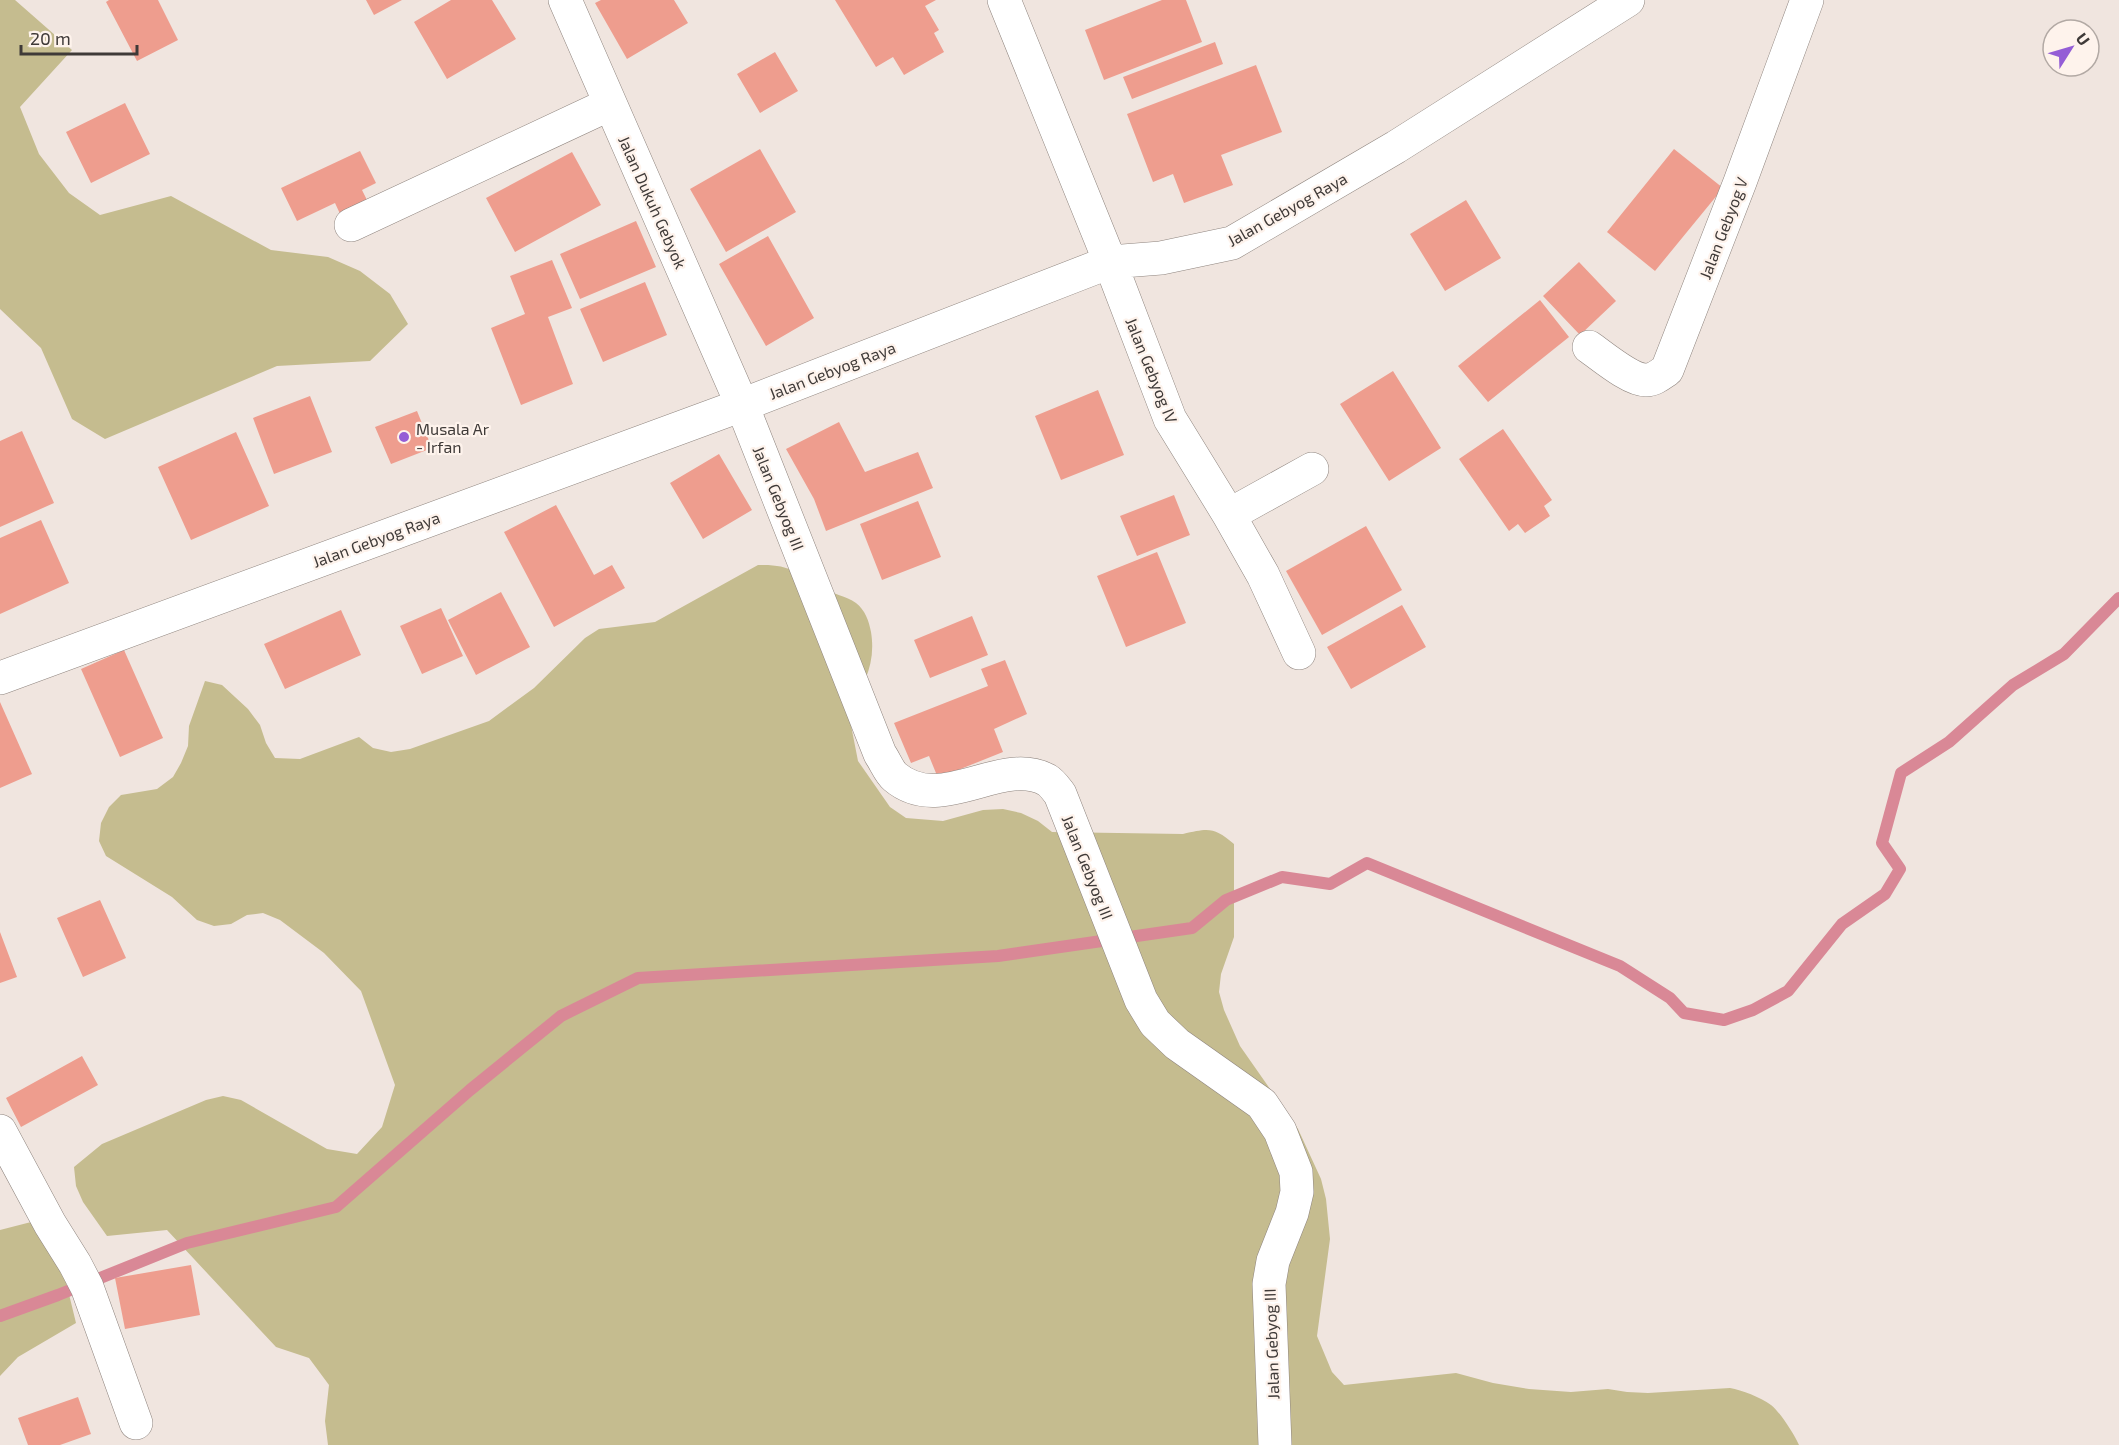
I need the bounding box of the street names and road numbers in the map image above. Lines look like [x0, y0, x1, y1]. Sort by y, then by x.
street label: Jalan Dukuh Gebyok [615, 132, 691, 272]
street label: Jalan Gebyog Raya [1224, 168, 1350, 250]
street label: Jalan Gebyog V [1695, 174, 1751, 282]
street label: Jalan Gebyog IV [1122, 314, 1182, 426]
street label: Jalan Gebyog Raya [766, 337, 898, 403]
street label: Jalan Gebyog III [749, 443, 809, 553]
street label: Jalan Gebyog Raya [310, 507, 442, 571]
street label: Jalan Gebyog III [1058, 812, 1118, 922]
street label: Jalan Gebyog III [1260, 1288, 1282, 1400]

